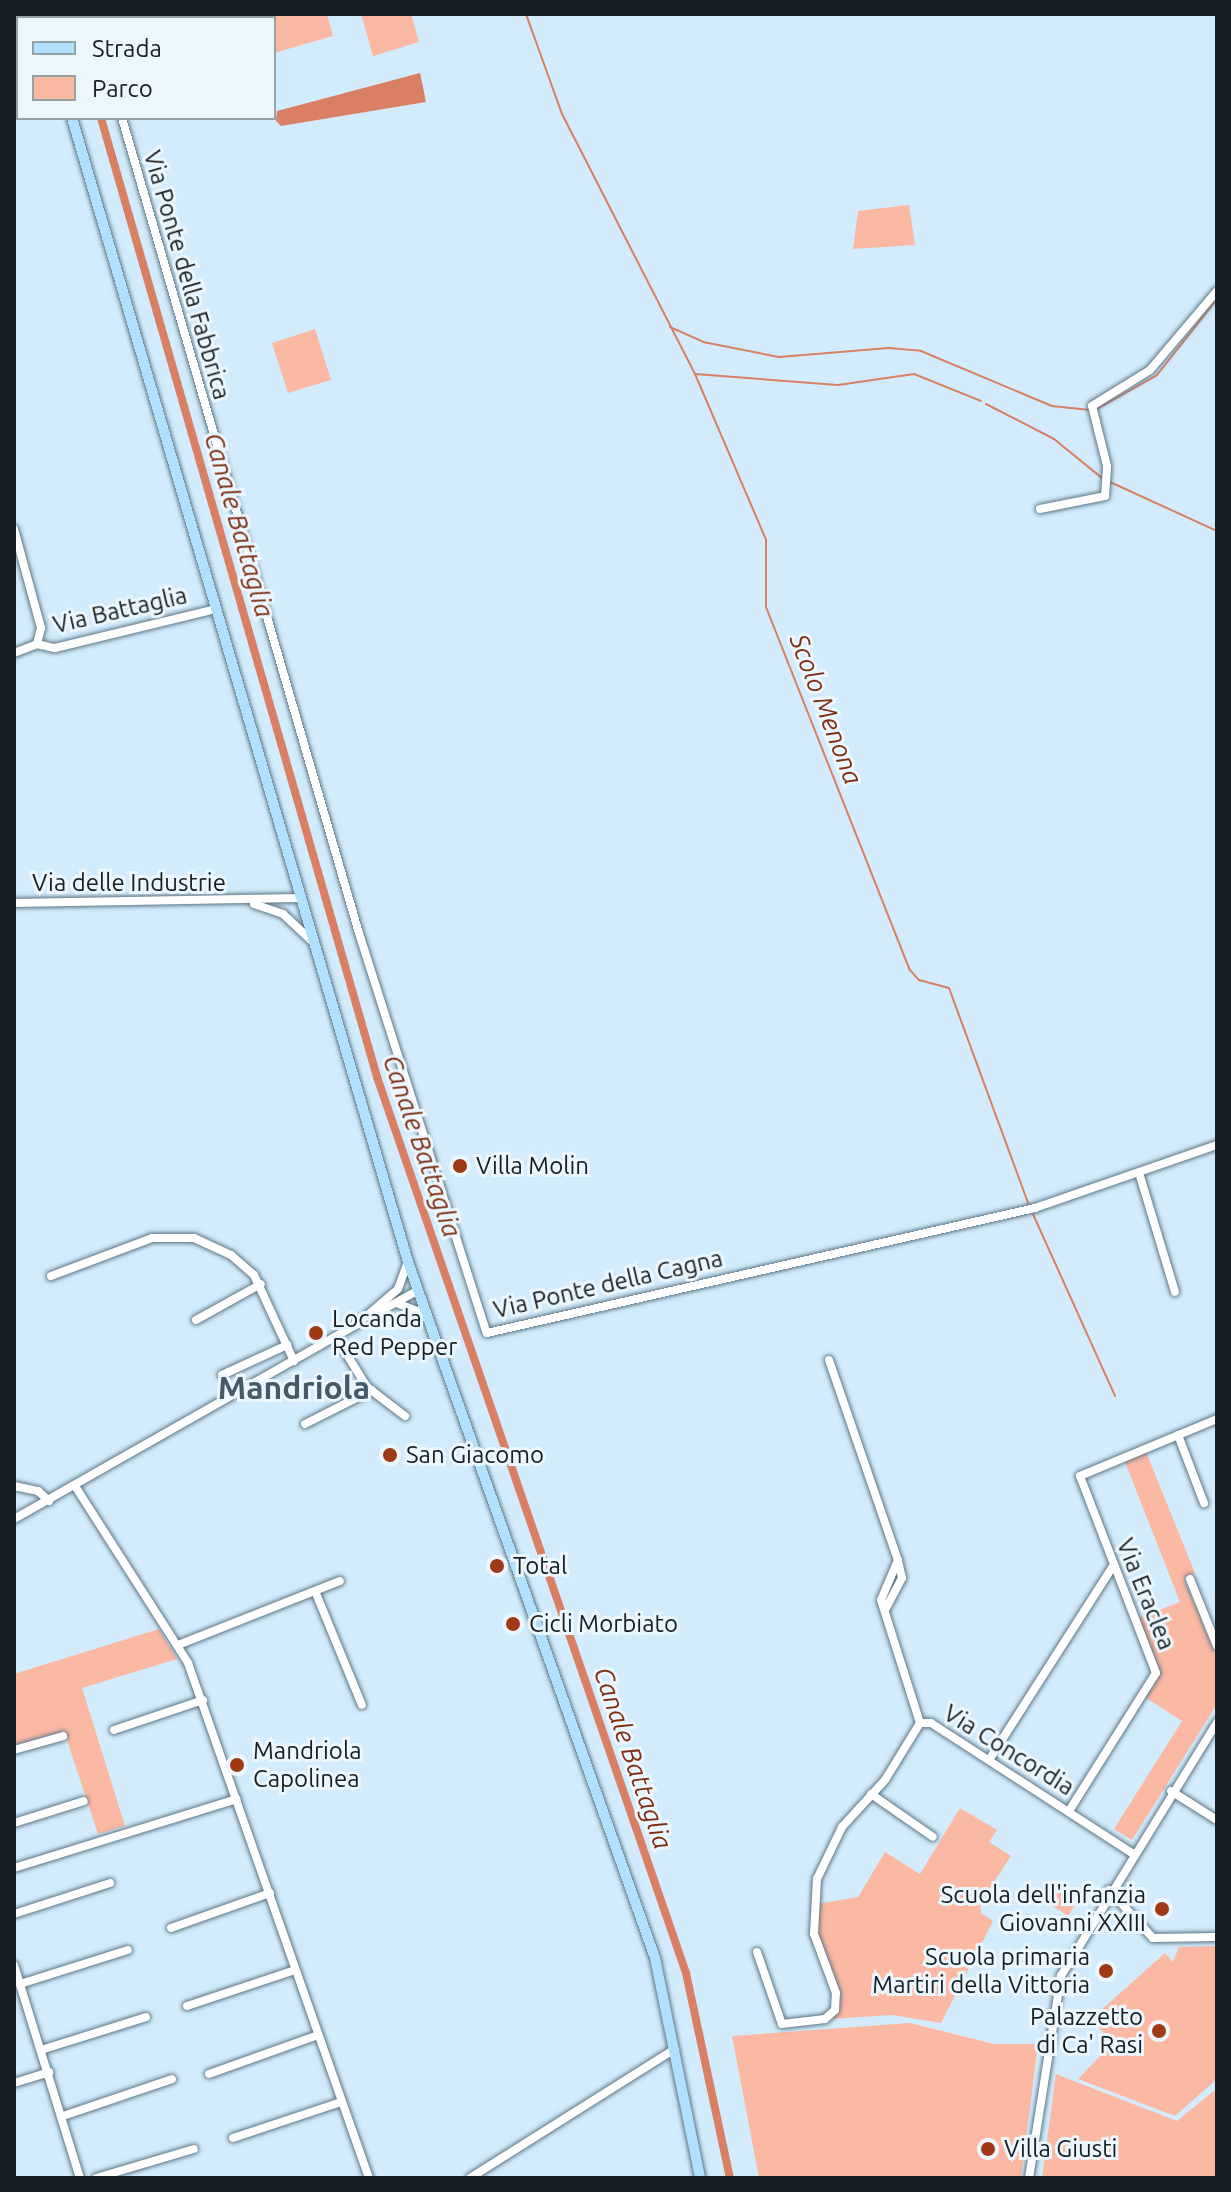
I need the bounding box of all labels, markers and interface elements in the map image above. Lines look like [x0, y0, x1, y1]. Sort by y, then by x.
legend [16, 16, 276, 120]
text: Strada [92, 35, 162, 62]
text: Parco [92, 75, 153, 102]
street label: Via Ponte della Fabbrica [138, 147, 236, 403]
water label: Canale Battaglia [198, 429, 280, 621]
street label: Via Battaglia [50, 581, 190, 639]
water label: Scolo Menona [783, 629, 869, 789]
street label: Via delle Industrie [32, 869, 226, 897]
water label: Canale Battaglia [376, 1051, 468, 1241]
place label: Villa Molin [476, 1152, 589, 1180]
marker: Villa Molin [451, 1157, 469, 1175]
street label: Via Ponte della Cagna [491, 1244, 725, 1324]
place label: Locanda Red Pepper [332, 1305, 457, 1361]
marker: Locanda Red Pepper [307, 1324, 325, 1342]
district label: Mandriola [218, 1368, 370, 1406]
place label: San Giacomo [406, 1441, 544, 1469]
marker: San Giacomo [381, 1446, 399, 1464]
street label: Via Eraclea [1111, 1534, 1181, 1654]
place label: Total [513, 1552, 567, 1580]
marker: Total [488, 1557, 506, 1575]
place label: Cicli Morbiato [529, 1610, 678, 1638]
marker: Cicli Morbiato [504, 1615, 522, 1633]
water label: Canale Battaglia [587, 1663, 679, 1853]
street label: Via Concordia [938, 1698, 1080, 1802]
place label: Mandriola Capolinea [253, 1737, 362, 1793]
marker: Mandriola Capolinea [228, 1756, 246, 1774]
place label: Scuola dell'infanzia Giovanni XXIII [941, 1881, 1146, 1937]
marker: Scuola dell'infanzia Giovanni XXIII [1153, 1900, 1171, 1918]
place label: Scuola primaria Martiri della Vittoria [872, 1943, 1090, 1999]
marker: Scuola primaria Martiri della Vittoria [1097, 1962, 1115, 1980]
place label: Palazzetto di Ca' Rasi [1030, 2003, 1143, 2059]
marker: Palazzetto di Ca' Rasi [1150, 2022, 1168, 2040]
place label: Villa Giusti [1004, 2135, 1117, 2163]
marker: Villa Giusti [979, 2140, 997, 2158]

